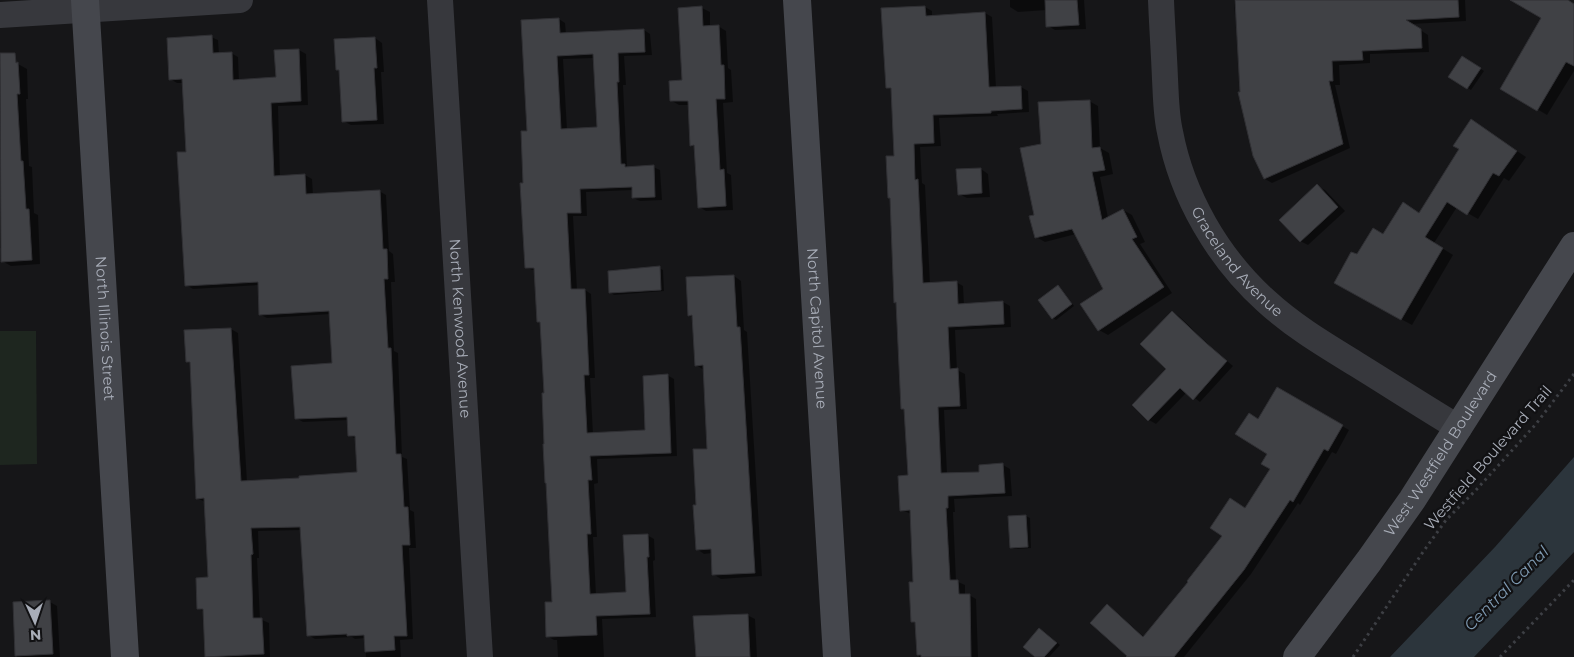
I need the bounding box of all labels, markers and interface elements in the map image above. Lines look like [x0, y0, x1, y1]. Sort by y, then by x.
street label: Graceland Avenue [1188, 203, 1287, 321]
street label: North Kenwood Avenue [446, 238, 475, 419]
street label: North Capitol Avenue [803, 247, 832, 409]
street label: North Illinois Street [92, 255, 119, 401]
street label: West Westfield Boulevard [1379, 367, 1501, 540]
street label: Westfield Boulevard Trail [1420, 381, 1556, 534]
water label: Central Canal [1460, 542, 1553, 635]
north arrow [10, 597, 60, 647]
text: N [30, 626, 42, 644]

